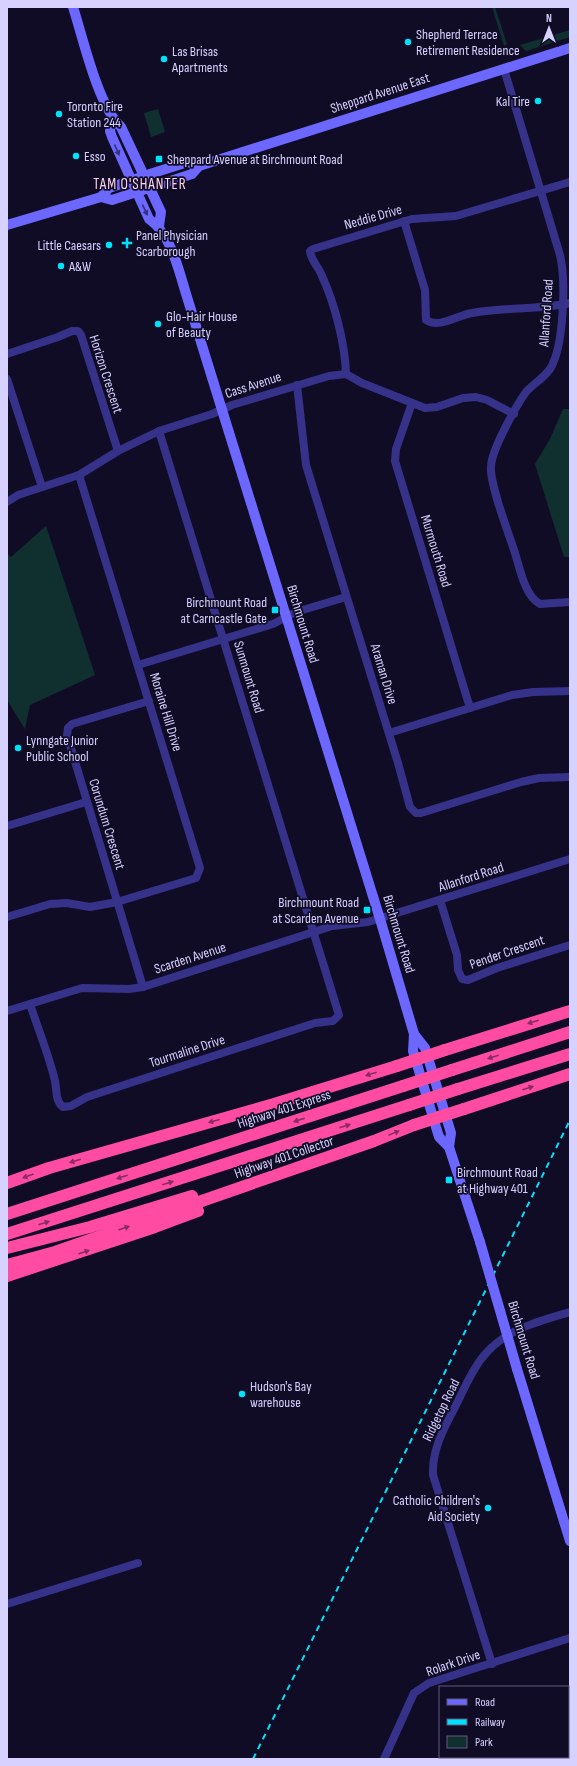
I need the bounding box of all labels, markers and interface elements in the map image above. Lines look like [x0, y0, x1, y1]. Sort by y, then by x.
north arrow [529, 8, 569, 48]
text: N [546, 12, 552, 25]
place label: Shepherd Terrace Retirement Residence [416, 26, 520, 59]
marker: Shepherd Terrace Retirement Residence [403, 37, 413, 47]
place label: Las Brisas Apartments [171, 43, 228, 76]
marker: Las Brisas Apartments [159, 54, 169, 64]
street label: Sheppard Avenue East [328, 69, 432, 117]
place label: Kal Tire [496, 93, 530, 110]
marker: Kal Tire [533, 96, 543, 106]
place label: Toronto Fire Station 244 [67, 98, 123, 131]
marker: Toronto Fire Station 244 [54, 109, 64, 119]
one-way arrow [115, 145, 121, 157]
place label: Esso [84, 148, 106, 165]
marker: Esso [71, 151, 81, 161]
place label: Sheppard Avenue at Birchmount Road [167, 151, 343, 168]
marker: Sheppard Avenue at Birchmount Road [154, 154, 164, 164]
district label: TAM O'SHANTER [93, 175, 187, 194]
street label: Neddie Drive [342, 201, 404, 233]
one-way arrow [142, 205, 148, 216]
place label: Panel Physician Scarborough [136, 227, 208, 260]
place label: Little Caesars [37, 237, 101, 254]
marker: Panel Physician Scarborough [121, 237, 133, 249]
marker: Little Caesars [104, 240, 114, 250]
place label: A&W [68, 258, 91, 275]
marker: A&W [56, 261, 66, 271]
street label: Allanford Road [535, 279, 557, 348]
place label: Glo-Hair House of Beauty [166, 308, 237, 341]
marker: Glo-Hair House of Beauty [153, 319, 163, 329]
street label: Horizon Crescent [85, 333, 127, 415]
street label: Cass Avenue [223, 368, 283, 402]
street label: Murmouth Road [417, 513, 455, 589]
street label: Birchmount Road [283, 583, 323, 665]
place label: Birchmount Road at Carncastle Gate [181, 594, 267, 627]
marker: Birchmount Road at Carncastle Gate [270, 605, 280, 615]
street label: Sunmount Road [230, 639, 268, 715]
street label: Araman Drive [366, 641, 401, 706]
street label: Moraine Hill Drive [146, 671, 186, 753]
place label: Lynngate Junior Public School [26, 732, 98, 765]
marker: Lynngate Junior Public School [13, 743, 23, 753]
street label: Corundum Crescent [85, 777, 129, 871]
street label: Allanford Road [435, 858, 506, 896]
street label: Birchmount Road [379, 893, 419, 975]
place label: Birchmount Road at Scarden Avenue [273, 894, 359, 927]
marker: Birchmount Road at Scarden Avenue [362, 905, 372, 915]
street label: Pender Crescent [467, 931, 547, 973]
street label: Scarden Avenue [152, 938, 228, 978]
one-way arrow [527, 1019, 539, 1025]
street label: Tourmaline Drive [147, 1031, 227, 1071]
one-way arrow [487, 1054, 499, 1060]
one-way arrow [365, 1071, 377, 1077]
one-way arrow [522, 1084, 534, 1090]
street label: Highway 401 Express [235, 1086, 333, 1132]
one-way arrow [293, 1117, 305, 1123]
one-way arrow [208, 1118, 220, 1124]
one-way arrow [339, 1123, 351, 1129]
one-way arrow [388, 1130, 399, 1136]
street label: Highway 401 Collector [232, 1132, 336, 1182]
one-way arrow [69, 1158, 81, 1164]
place label: Birchmount Road at Highway 401 [457, 1164, 538, 1197]
one-way arrow [22, 1173, 34, 1179]
one-way arrow [115, 1174, 127, 1180]
marker: Birchmount Road at Highway 401 [444, 1175, 454, 1185]
one-way arrow [162, 1180, 174, 1186]
one-way arrow [38, 1219, 50, 1225]
one-way arrow [119, 1225, 131, 1231]
one-way arrow [79, 1248, 91, 1254]
street label: Birchmount Road [504, 1299, 544, 1381]
street label: Ridgetop Road [419, 1376, 463, 1444]
place label: Hudson's Bay warehouse [250, 1378, 312, 1411]
marker: Hudson's Bay warehouse [237, 1389, 247, 1399]
place label: Catholic Children's Aid Society [393, 1492, 481, 1525]
marker: Catholic Children's Aid Society [483, 1503, 493, 1513]
street label: Rolark Drive [424, 1646, 482, 1680]
legend [439, 1686, 569, 1758]
text: Road [475, 1695, 495, 1710]
text: Railway [475, 1715, 506, 1730]
text: Park [475, 1735, 493, 1750]

